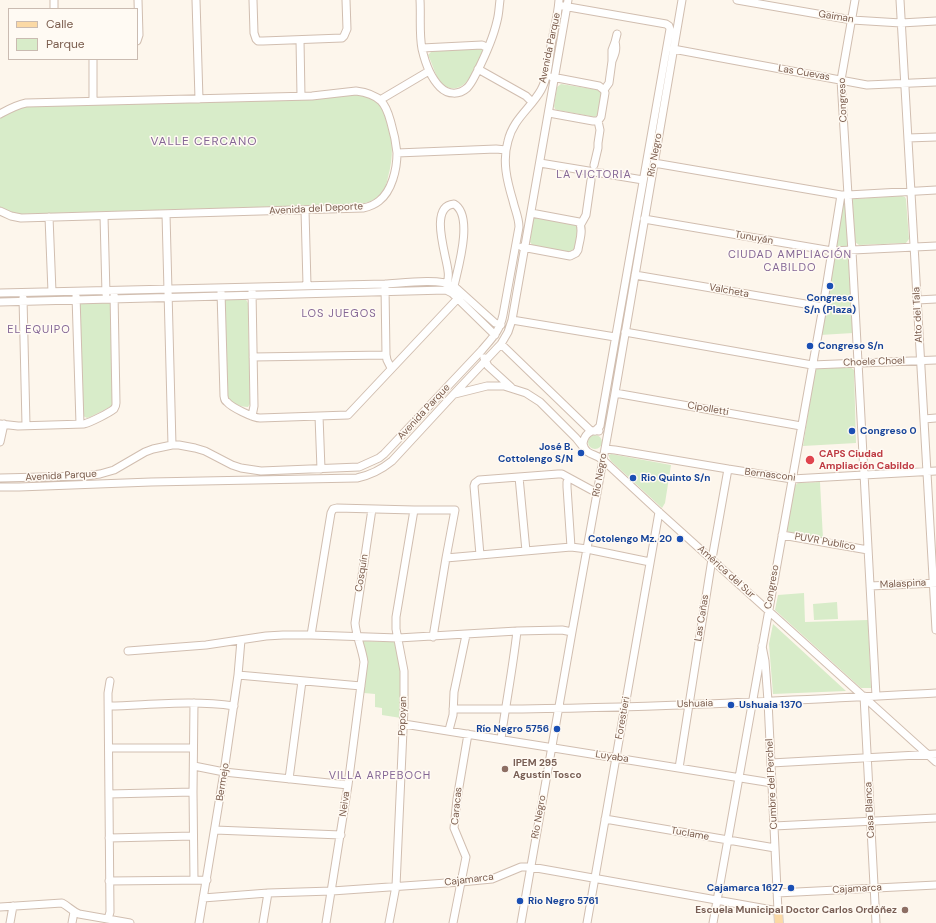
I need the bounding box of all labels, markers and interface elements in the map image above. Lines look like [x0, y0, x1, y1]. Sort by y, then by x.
legend [8, 8, 138, 60]
street label: Gaiman [818, 8, 854, 26]
street label: Avenida Parque [537, 12, 563, 84]
text: Calle [46, 16, 73, 32]
text: Parque [46, 36, 85, 52]
street label: Las Cuevas [777, 63, 831, 83]
street label: Congreso [836, 78, 850, 122]
street label: Río Negro [645, 132, 665, 178]
district label: VALLE CERCANO [151, 135, 257, 149]
district label: LA VICTORIA [556, 168, 632, 182]
street label: Avenida del Deporte [269, 201, 363, 217]
street label: Tunuyán [734, 229, 774, 247]
district label: CIUDAD AMPLIACIÓN CABILDO [728, 248, 852, 274]
marker: Congreso S/n (Plaza) [825, 281, 835, 291]
street label: Valcheta [708, 282, 750, 300]
street label: Alto del Tala [911, 287, 925, 343]
place label: Congreso S/n (Plaza) [804, 292, 856, 316]
district label: LOS JUEGOS [301, 307, 377, 321]
district label: EL EQUIPO [7, 323, 71, 337]
place label: Congreso S/n [818, 340, 884, 352]
marker: Congreso S/n [805, 341, 815, 351]
street label: Choele Choel [843, 355, 905, 369]
street label: Avenida Parque [395, 382, 453, 442]
street label: Cipolletti [686, 399, 730, 419]
place label: Congreso 0 [860, 425, 916, 437]
marker: Congreso 0 [847, 426, 857, 436]
place label: José B. Cottolengo S/N [498, 441, 573, 464]
marker: José B. Cottolengo S/N [576, 448, 586, 458]
place label: CAPS Ciudad Ampliación Cabildo [819, 448, 915, 472]
street label: Río Negro [590, 452, 610, 498]
marker: CAPS Ciudad Ampliación Cabildo [804, 454, 816, 466]
street label: Bernasconi [744, 466, 796, 484]
street label: Avenida Parque [25, 468, 97, 484]
place label: Rio Quinto S/n [641, 472, 710, 484]
marker: Rio Quinto S/n [628, 473, 638, 483]
street label: PUVR Publico [794, 531, 856, 553]
place label: Cotolengo Mz. 20 [588, 533, 672, 545]
marker: Cotolengo Mz. 20 [675, 534, 685, 544]
street label: América del Sur [695, 543, 757, 601]
street label: Cosquín [353, 553, 371, 593]
street label: Congreso [762, 564, 782, 610]
street label: Malaspina [880, 577, 926, 591]
street label: Las Cañas [692, 594, 712, 642]
street label: Popoyan [396, 696, 410, 736]
street label: Forestieri [613, 696, 633, 740]
street label: Ushuaia [677, 697, 713, 711]
place label: Ushuaia 1370 [739, 699, 802, 711]
marker: Ushuaia 1370 [726, 700, 736, 710]
place label: Río Negro 5756 [476, 723, 549, 735]
marker: Río Negro 5756 [552, 724, 562, 734]
street label: Cumbre del Perchel [764, 738, 780, 830]
street label: Luyaba [595, 748, 629, 766]
place label: IPEM 295 Agustín Tosco [513, 757, 582, 780]
street label: Bermejo [214, 762, 232, 802]
marker: IPEM 295 Agustín Tosco [500, 764, 510, 774]
district label: VILLA ARPEBOCH [329, 769, 431, 783]
street label: Casa Blanca [863, 782, 877, 838]
street label: Caracas [449, 787, 465, 825]
street label: Neiva [337, 791, 353, 817]
street label: Río Negro [529, 794, 549, 840]
street label: Tuclame [670, 825, 710, 843]
street label: Cajamarca [444, 871, 494, 889]
place label: Cajamarca 1627 [707, 882, 783, 894]
street label: Cajamarca [832, 882, 882, 896]
marker: Cajamarca 1627 [786, 883, 796, 893]
place label: Rio Negro 5761 [528, 895, 598, 907]
marker: Rio Negro 5761 [515, 896, 525, 906]
place label: Escuela Municipal Doctor Carlos Ordóñez [695, 904, 897, 916]
marker: Escuela Municipal Doctor Carlos Ordóñez [900, 905, 910, 915]

